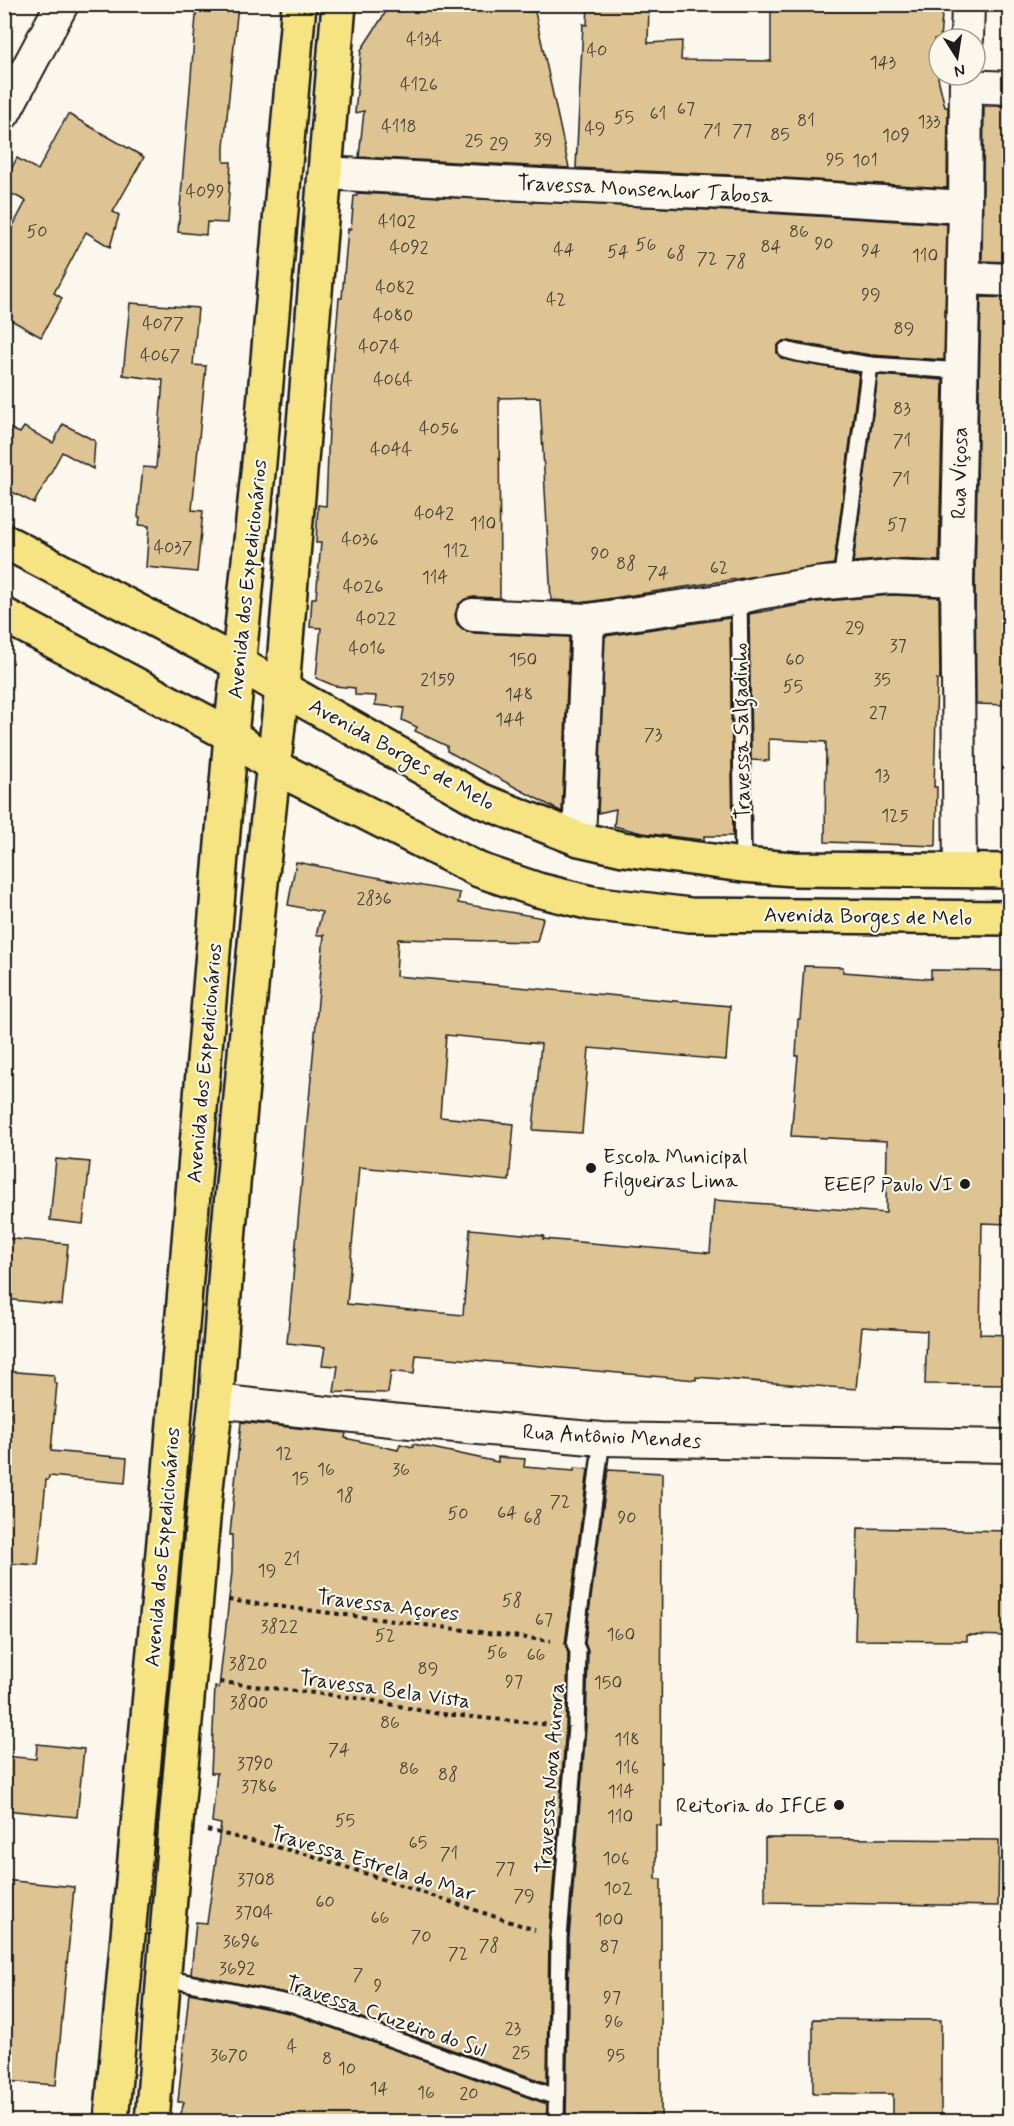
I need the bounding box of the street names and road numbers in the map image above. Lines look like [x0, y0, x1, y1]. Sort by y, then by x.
street label: Travessa Monsenhor Tabosa [516, 169, 774, 211]
street label: Rua Viçosa [945, 427, 975, 519]
street label: Avenida dos Expedicionários [221, 458, 275, 700]
street label: Travessa Salgadinho [726, 642, 760, 820]
street label: Avenida Borges de Melo [303, 692, 499, 819]
street label: Avenida Borges de Melo [764, 901, 972, 934]
street label: Avenida dos Expedicionários [181, 942, 229, 1184]
street label: Rua Antônio Mendes [522, 1418, 702, 1456]
street label: Avenida dos Expedicionários [139, 1426, 187, 1668]
street label: Travessa Açores [315, 1583, 461, 1629]
street label: Travessa Bela Vista [297, 1664, 472, 1716]
street label: Travessa Nova Aurora [530, 1681, 572, 1875]
street label: Travessa Estrela do Mar [267, 1819, 479, 1909]
street label: Travessa Cruzeiro do Sul [282, 1969, 490, 2064]

